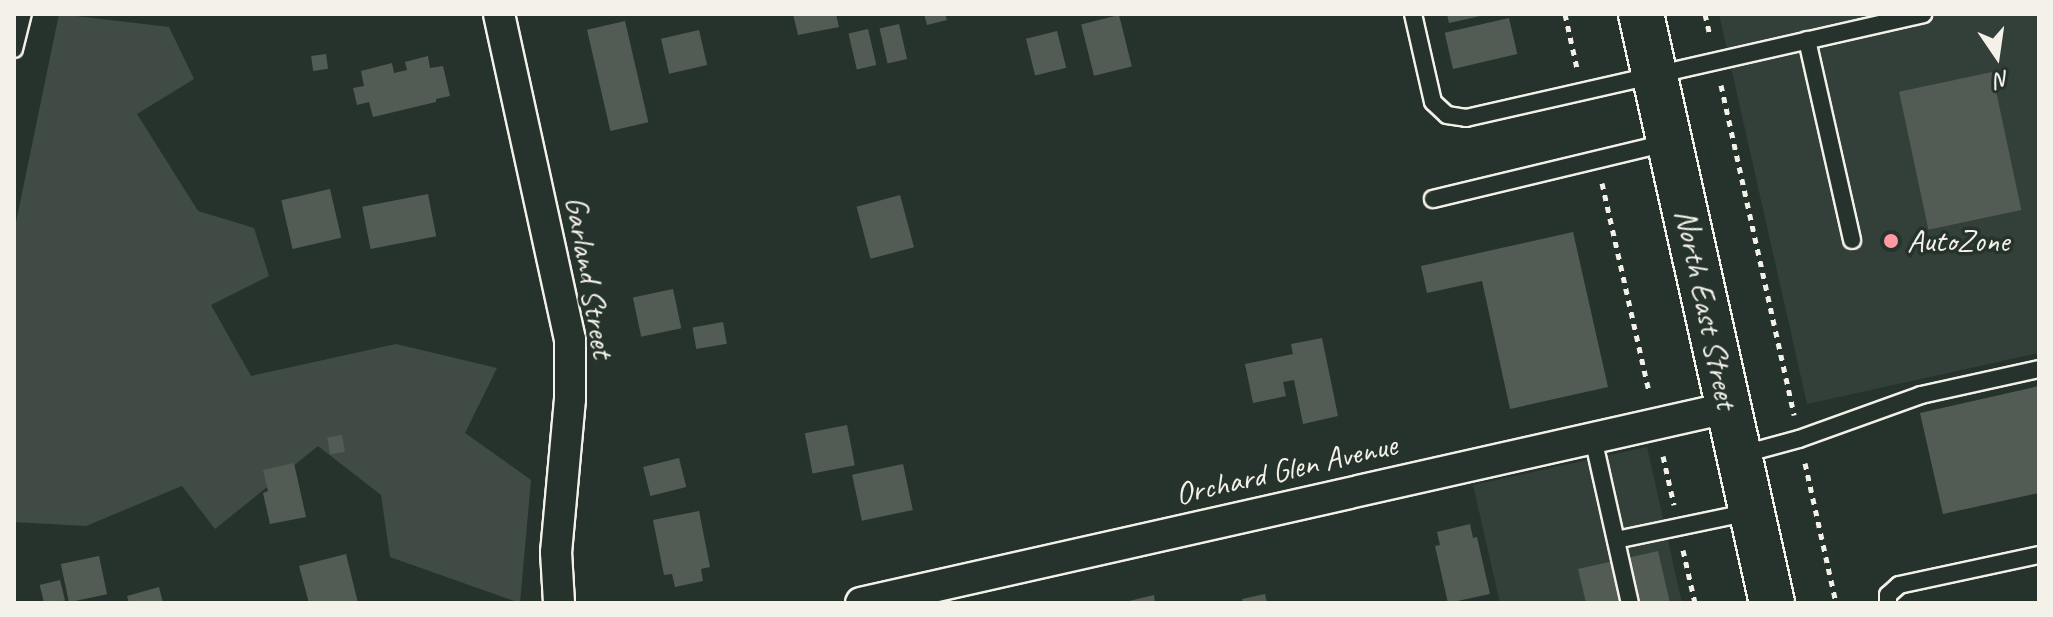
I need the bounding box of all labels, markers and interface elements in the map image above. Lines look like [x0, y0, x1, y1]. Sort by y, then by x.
north arrow [1957, 16, 2037, 96]
text: N [1993, 64, 2012, 95]
street label: Garland Street [556, 193, 622, 361]
street label: North East Street [1666, 205, 1746, 413]
place label: AutoZone [1907, 222, 2009, 260]
marker: AutoZone [1882, 232, 1900, 250]
street label: Orchard Glen Avenue [1171, 426, 1401, 514]

